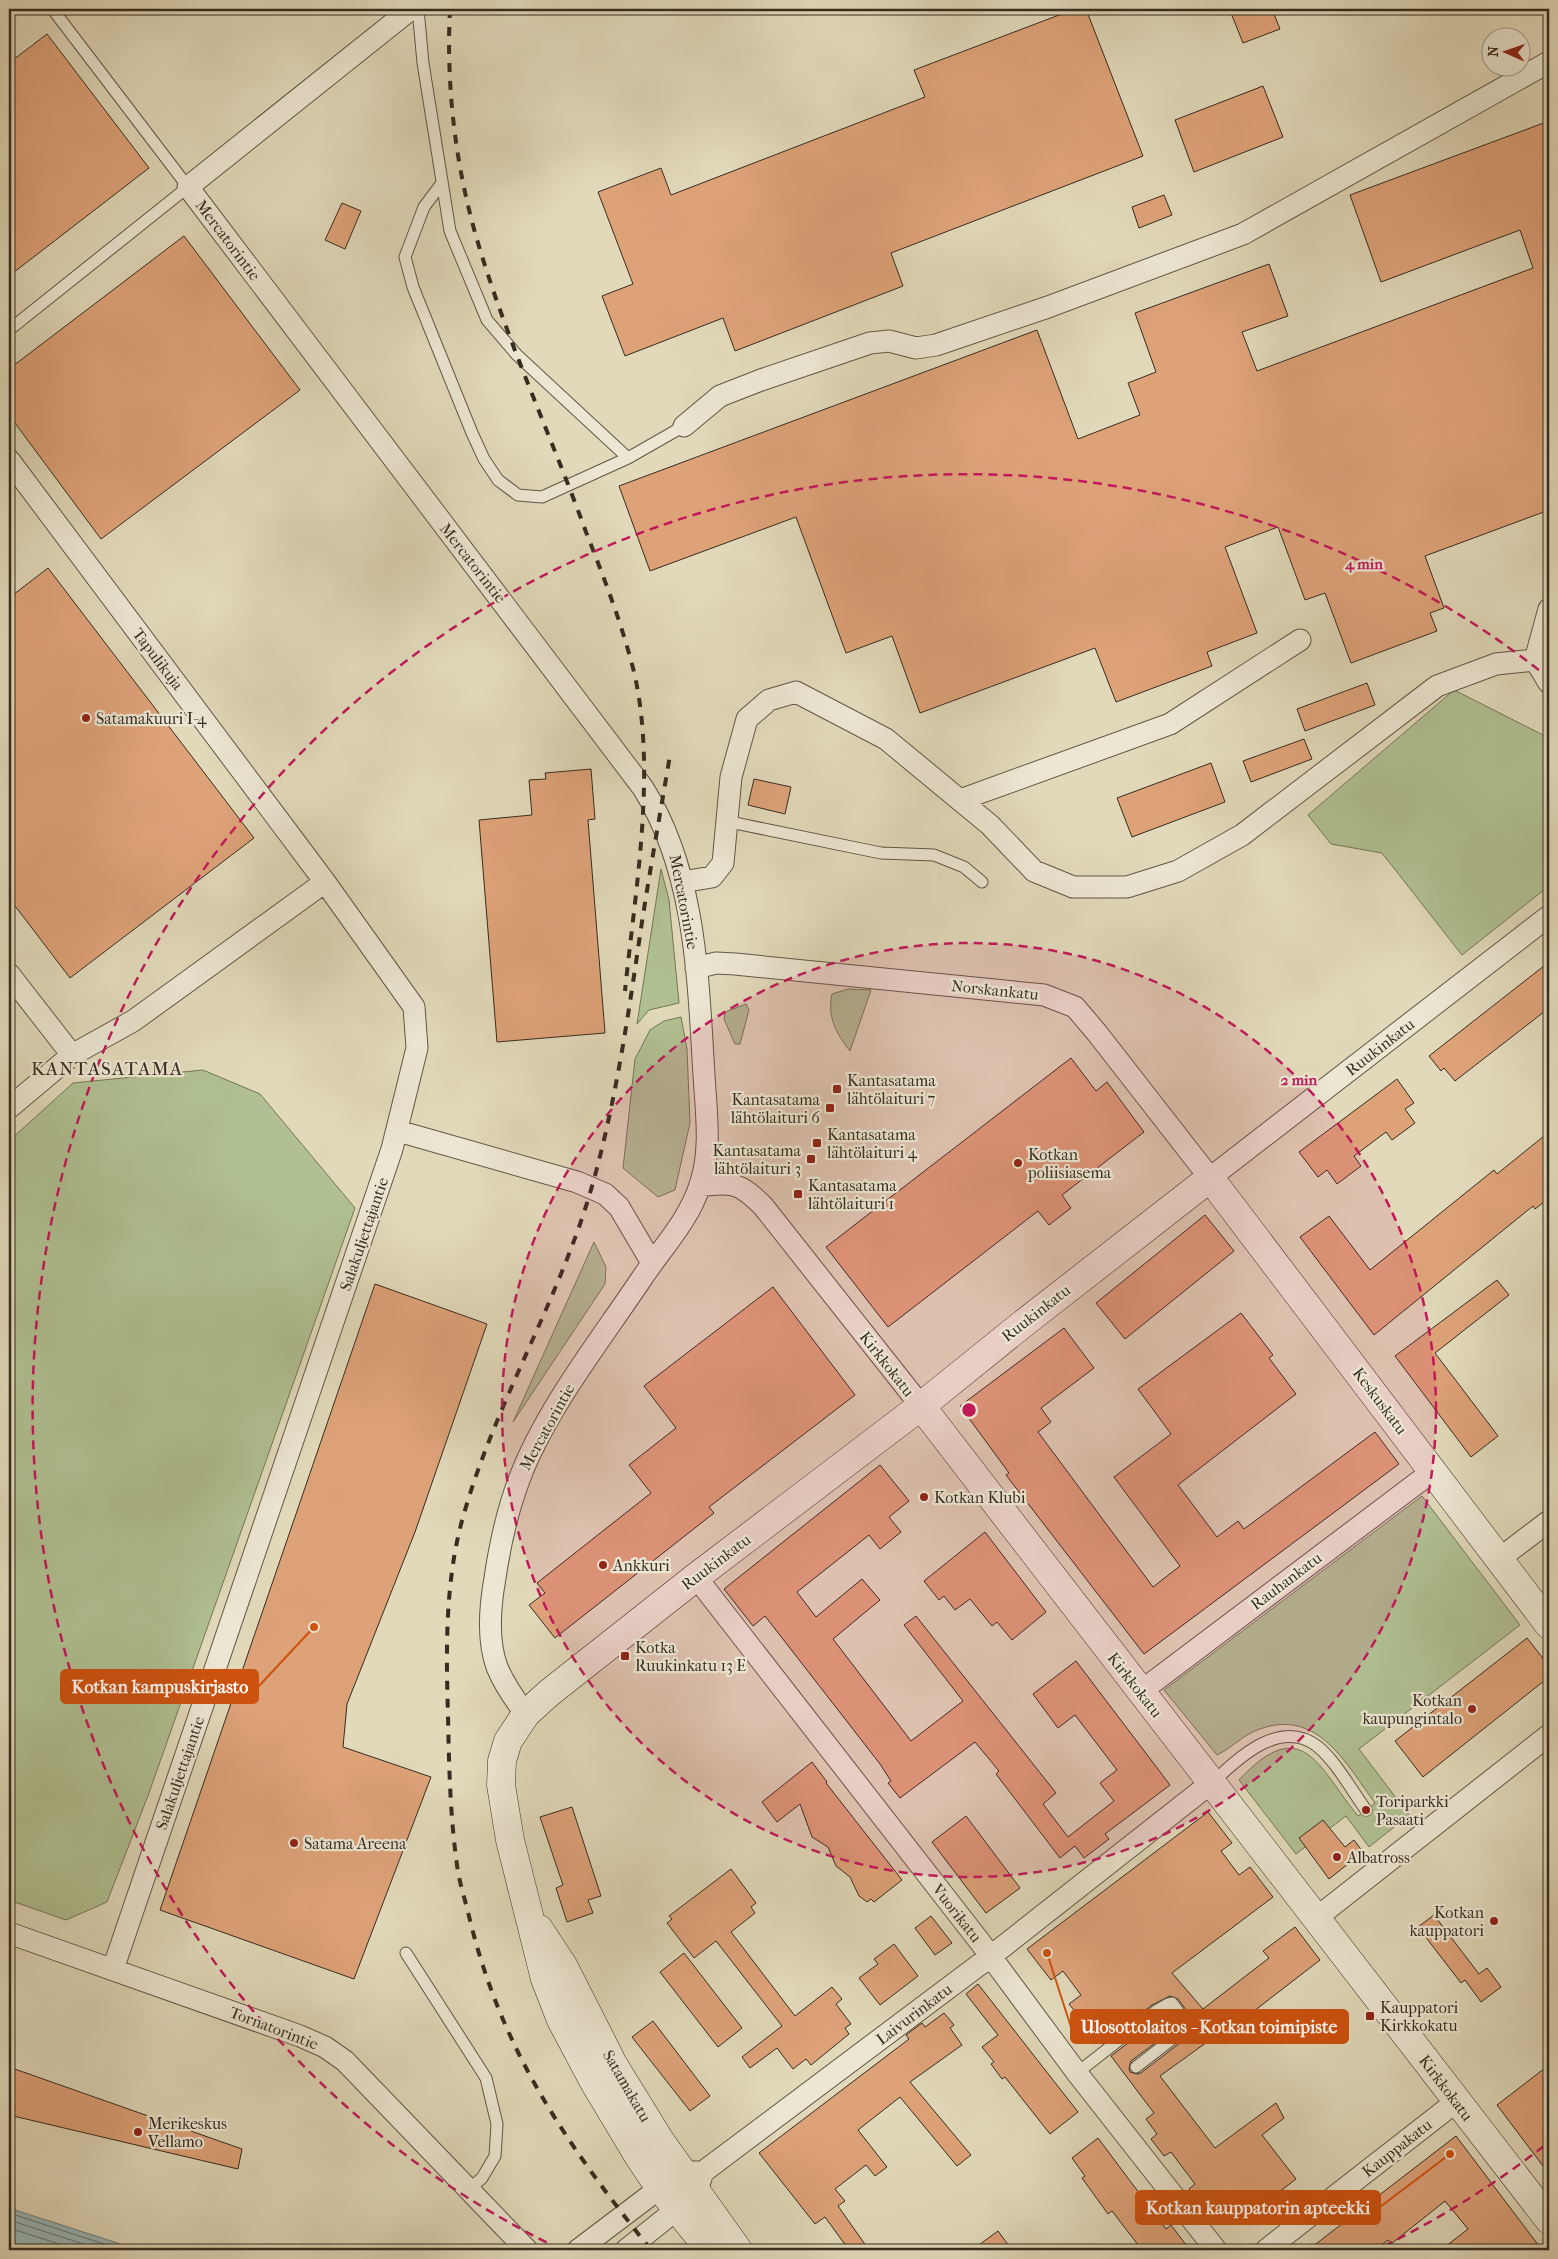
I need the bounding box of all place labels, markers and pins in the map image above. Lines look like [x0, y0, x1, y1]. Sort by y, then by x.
place label: Satamakuuri I-4 [96, 709, 207, 728]
marker: Satamakuuri I-4 [80, 712, 92, 724]
place label: Kantasatama lähtölaituri 7 [846, 1071, 936, 1108]
marker: Kantasatama lähtölaituri 7 [831, 1083, 843, 1095]
place label: Kantasatama lähtölaituri 6 [730, 1090, 821, 1127]
marker: Kantasatama lähtölaituri 6 [824, 1102, 836, 1114]
place label: Kantasatama lähtölaituri 4 [826, 1125, 918, 1162]
marker: Kantasatama lähtölaituri 4 [811, 1137, 823, 1149]
place label: Kantasatama lähtölaituri 3 [712, 1141, 802, 1178]
place label: Kotkan poliisiasema [1027, 1145, 1112, 1182]
marker: Kantasatama lähtölaituri 3 [805, 1153, 817, 1165]
marker: Kotkan poliisiasema [1012, 1157, 1024, 1169]
place label: Kantasatama lähtölaituri 1 [807, 1176, 897, 1213]
marker: Kantasatama lähtölaituri 1 [792, 1188, 804, 1200]
centre of rings [960, 1401, 978, 1419]
place label: Kotkan Klubi [934, 1488, 1026, 1507]
marker: Kotkan Klubi [918, 1491, 930, 1503]
place label: Ankkuri [612, 1556, 670, 1575]
marker: Ankkuri [597, 1559, 609, 1571]
place label: Kotka Ruukinkatu 13 E [635, 1638, 746, 1675]
marker: Kotka Ruukinkatu 13 E [619, 1650, 631, 1662]
callout: Kotkan kampuskirjasto [61, 1670, 258, 1703]
place label: Kotkan kaupungintalo [1362, 1691, 1463, 1728]
marker: Kotkan kaupungintalo [1466, 1703, 1478, 1715]
place label: Toriparkki Pasaati [1376, 1792, 1449, 1829]
marker: Toriparkki Pasaati [1360, 1804, 1372, 1816]
place label: Satama Areena [304, 1834, 407, 1853]
marker: Satama Areena [288, 1837, 300, 1849]
place label: Albatross [1346, 1848, 1410, 1867]
marker: Albatross [1331, 1851, 1343, 1863]
place label: Kotkan kauppatori [1409, 1903, 1485, 1940]
marker: Kotkan kauppatori [1488, 1915, 1500, 1927]
place label: Kauppatori Kirkkokatu [1380, 1998, 1458, 2035]
callout: Ulosottolaitos - Kotkan toimipiste [1071, 2010, 1348, 2043]
marker: Kauppatori Kirkkokatu [1364, 2010, 1376, 2022]
place label: Merikeskus Vellamo [147, 2114, 227, 2151]
marker: Merikeskus Vellamo [132, 2126, 144, 2138]
callout: Kotkan kauppatorin apteekki [1136, 2191, 1380, 2224]

